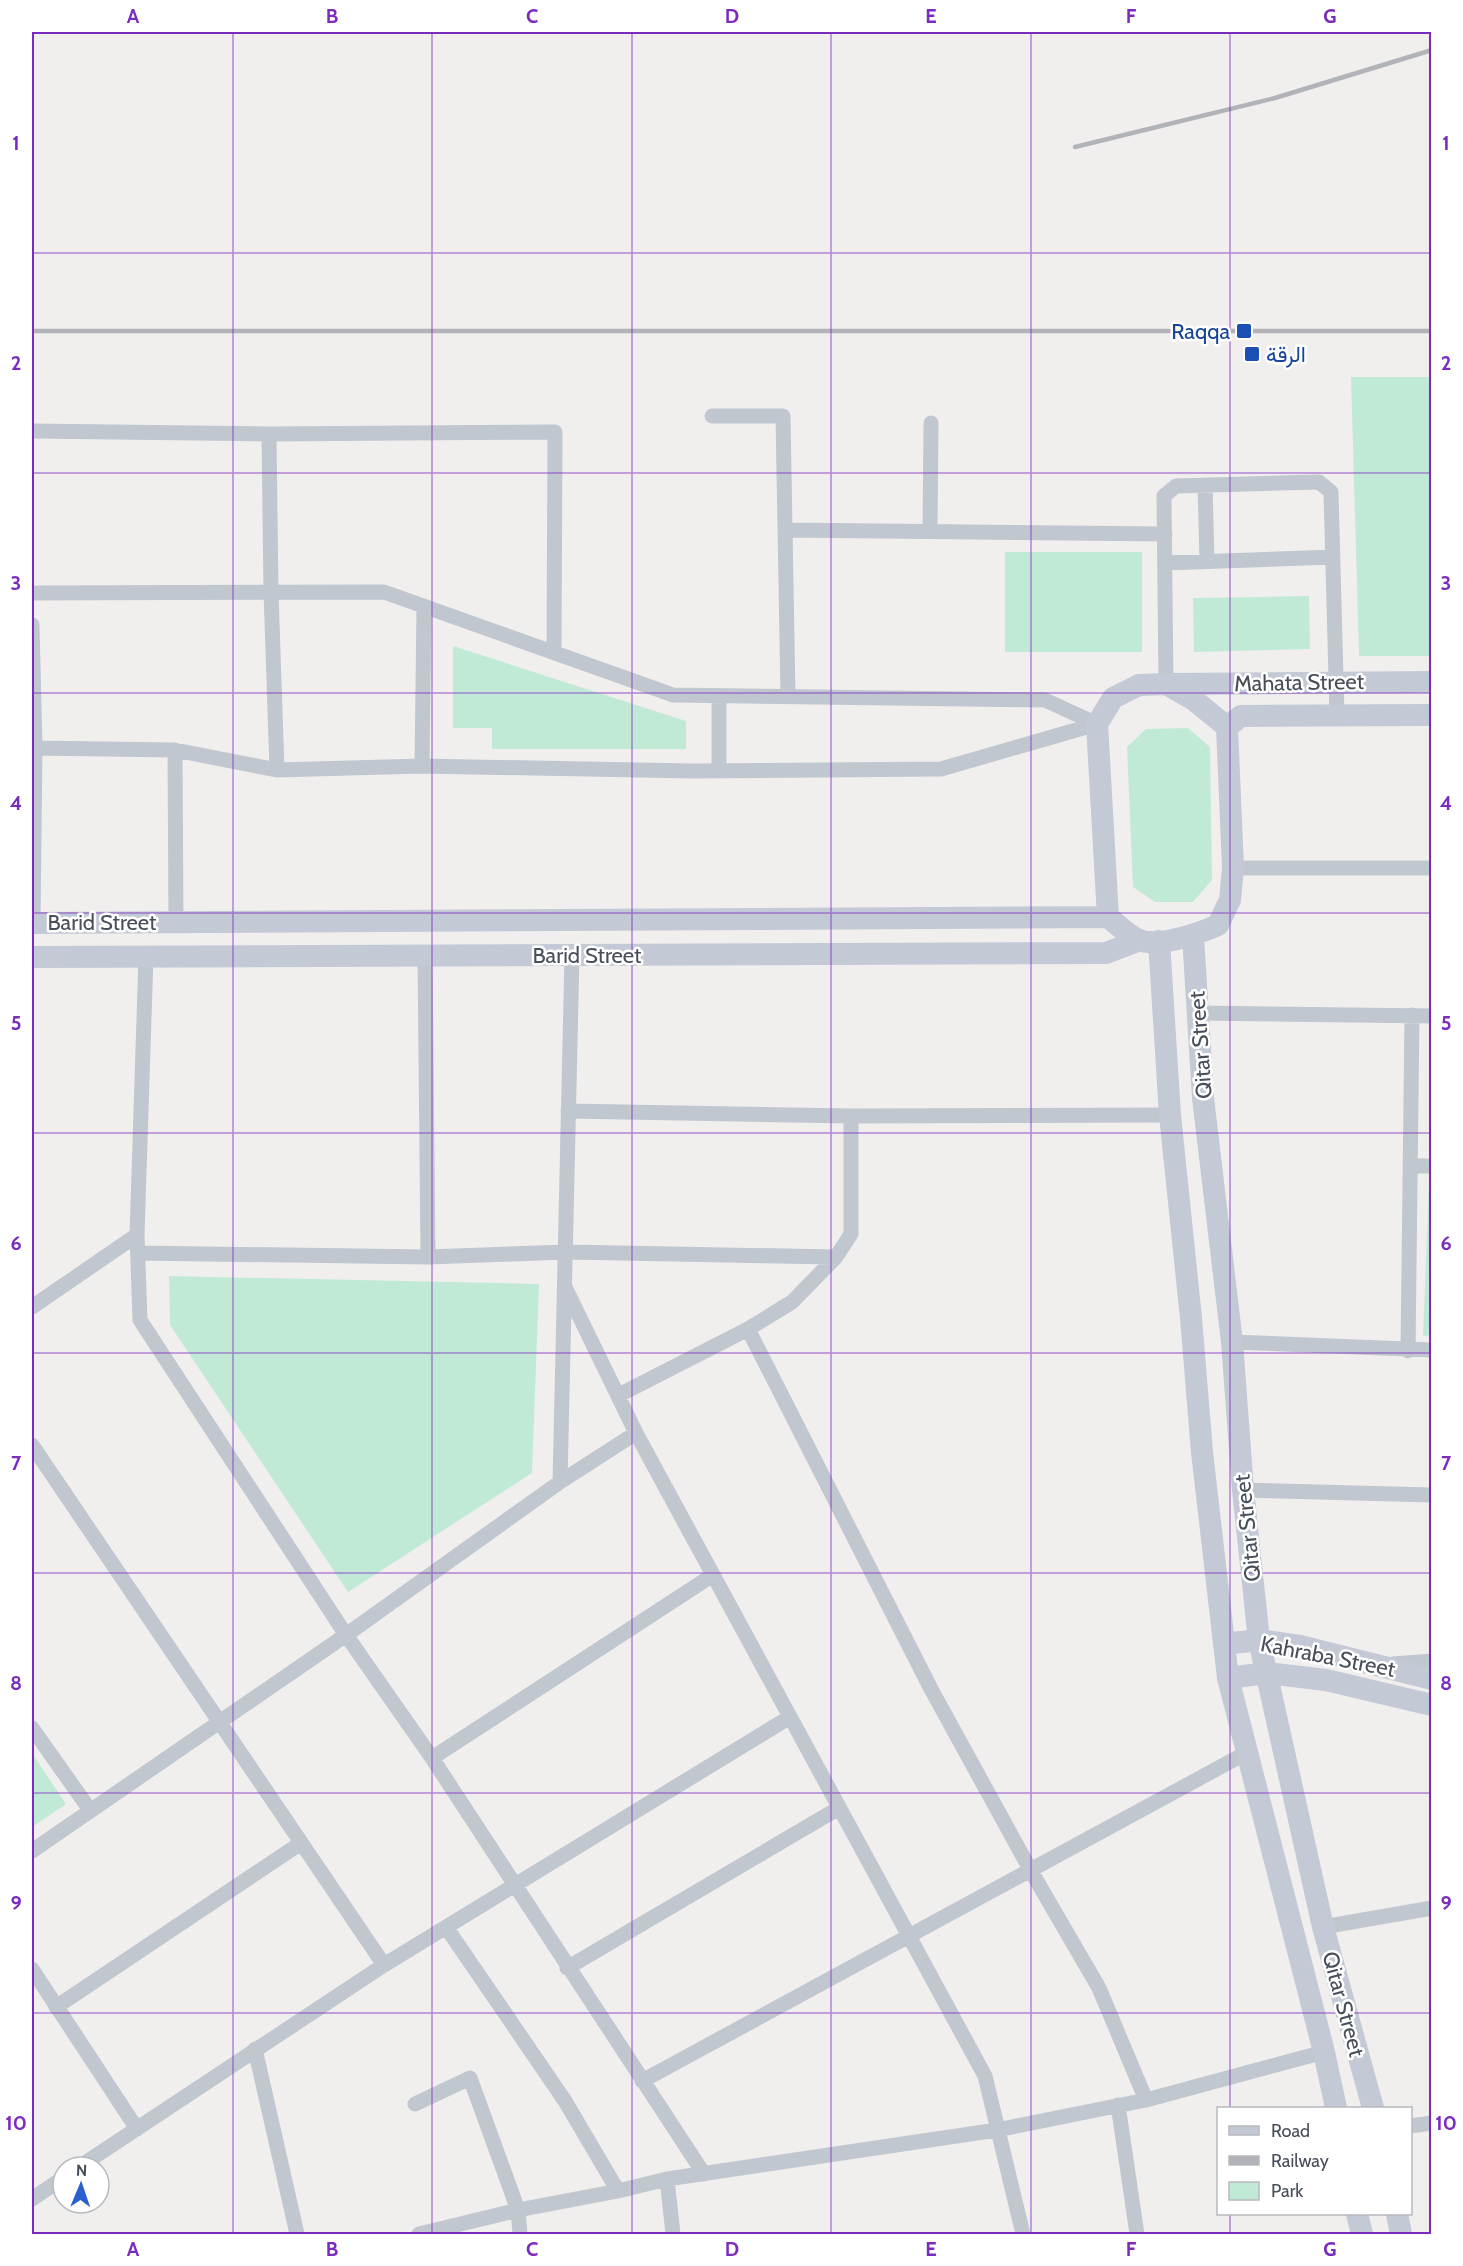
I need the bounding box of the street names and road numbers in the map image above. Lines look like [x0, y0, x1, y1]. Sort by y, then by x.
street label: Mahata Street [1234, 668, 1365, 697]
street label: Barid Street [47, 909, 157, 936]
street label: Barid Street [532, 942, 642, 969]
street label: Qitar Street [1183, 990, 1218, 1100]
street label: Qitar Street [1228, 1472, 1267, 1583]
street label: Kahraba Street [1258, 1630, 1398, 1683]
street label: Qitar Street [1317, 1949, 1371, 2060]

